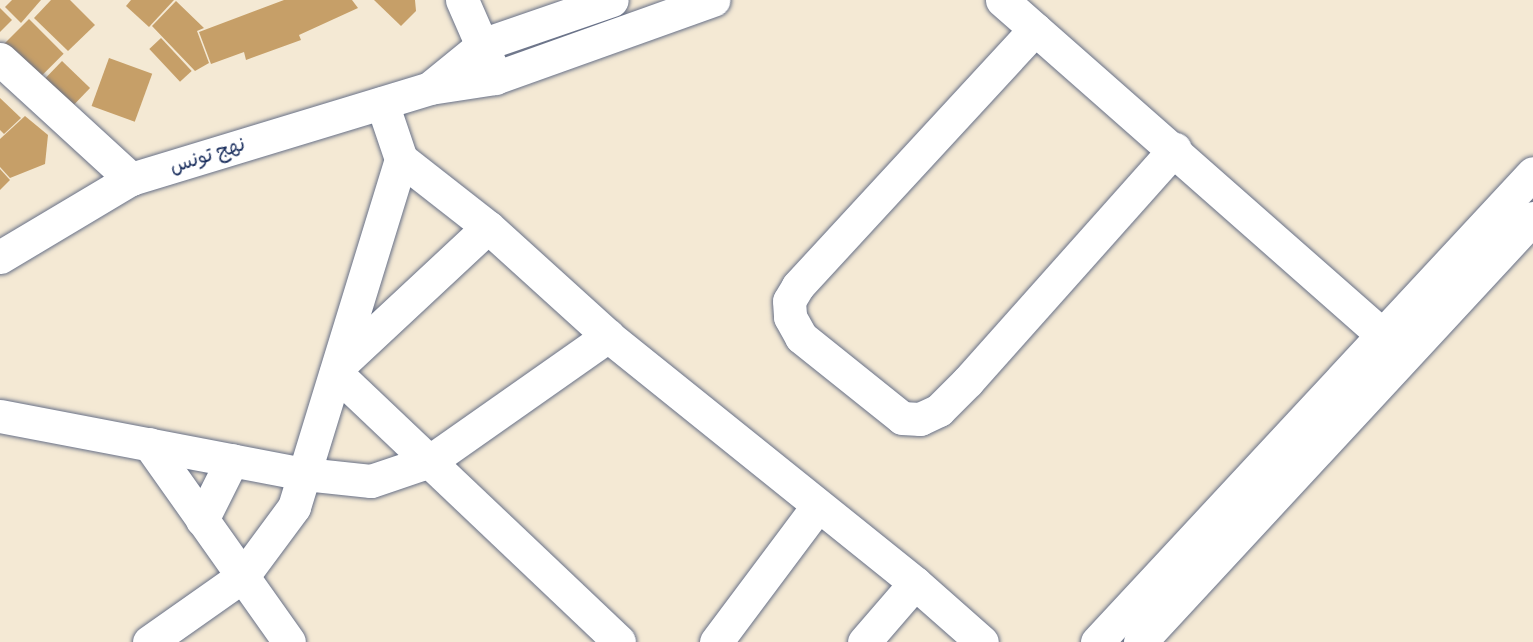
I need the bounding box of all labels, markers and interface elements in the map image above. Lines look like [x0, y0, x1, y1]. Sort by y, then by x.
street label: نهج تونس [166, 131, 248, 177]

